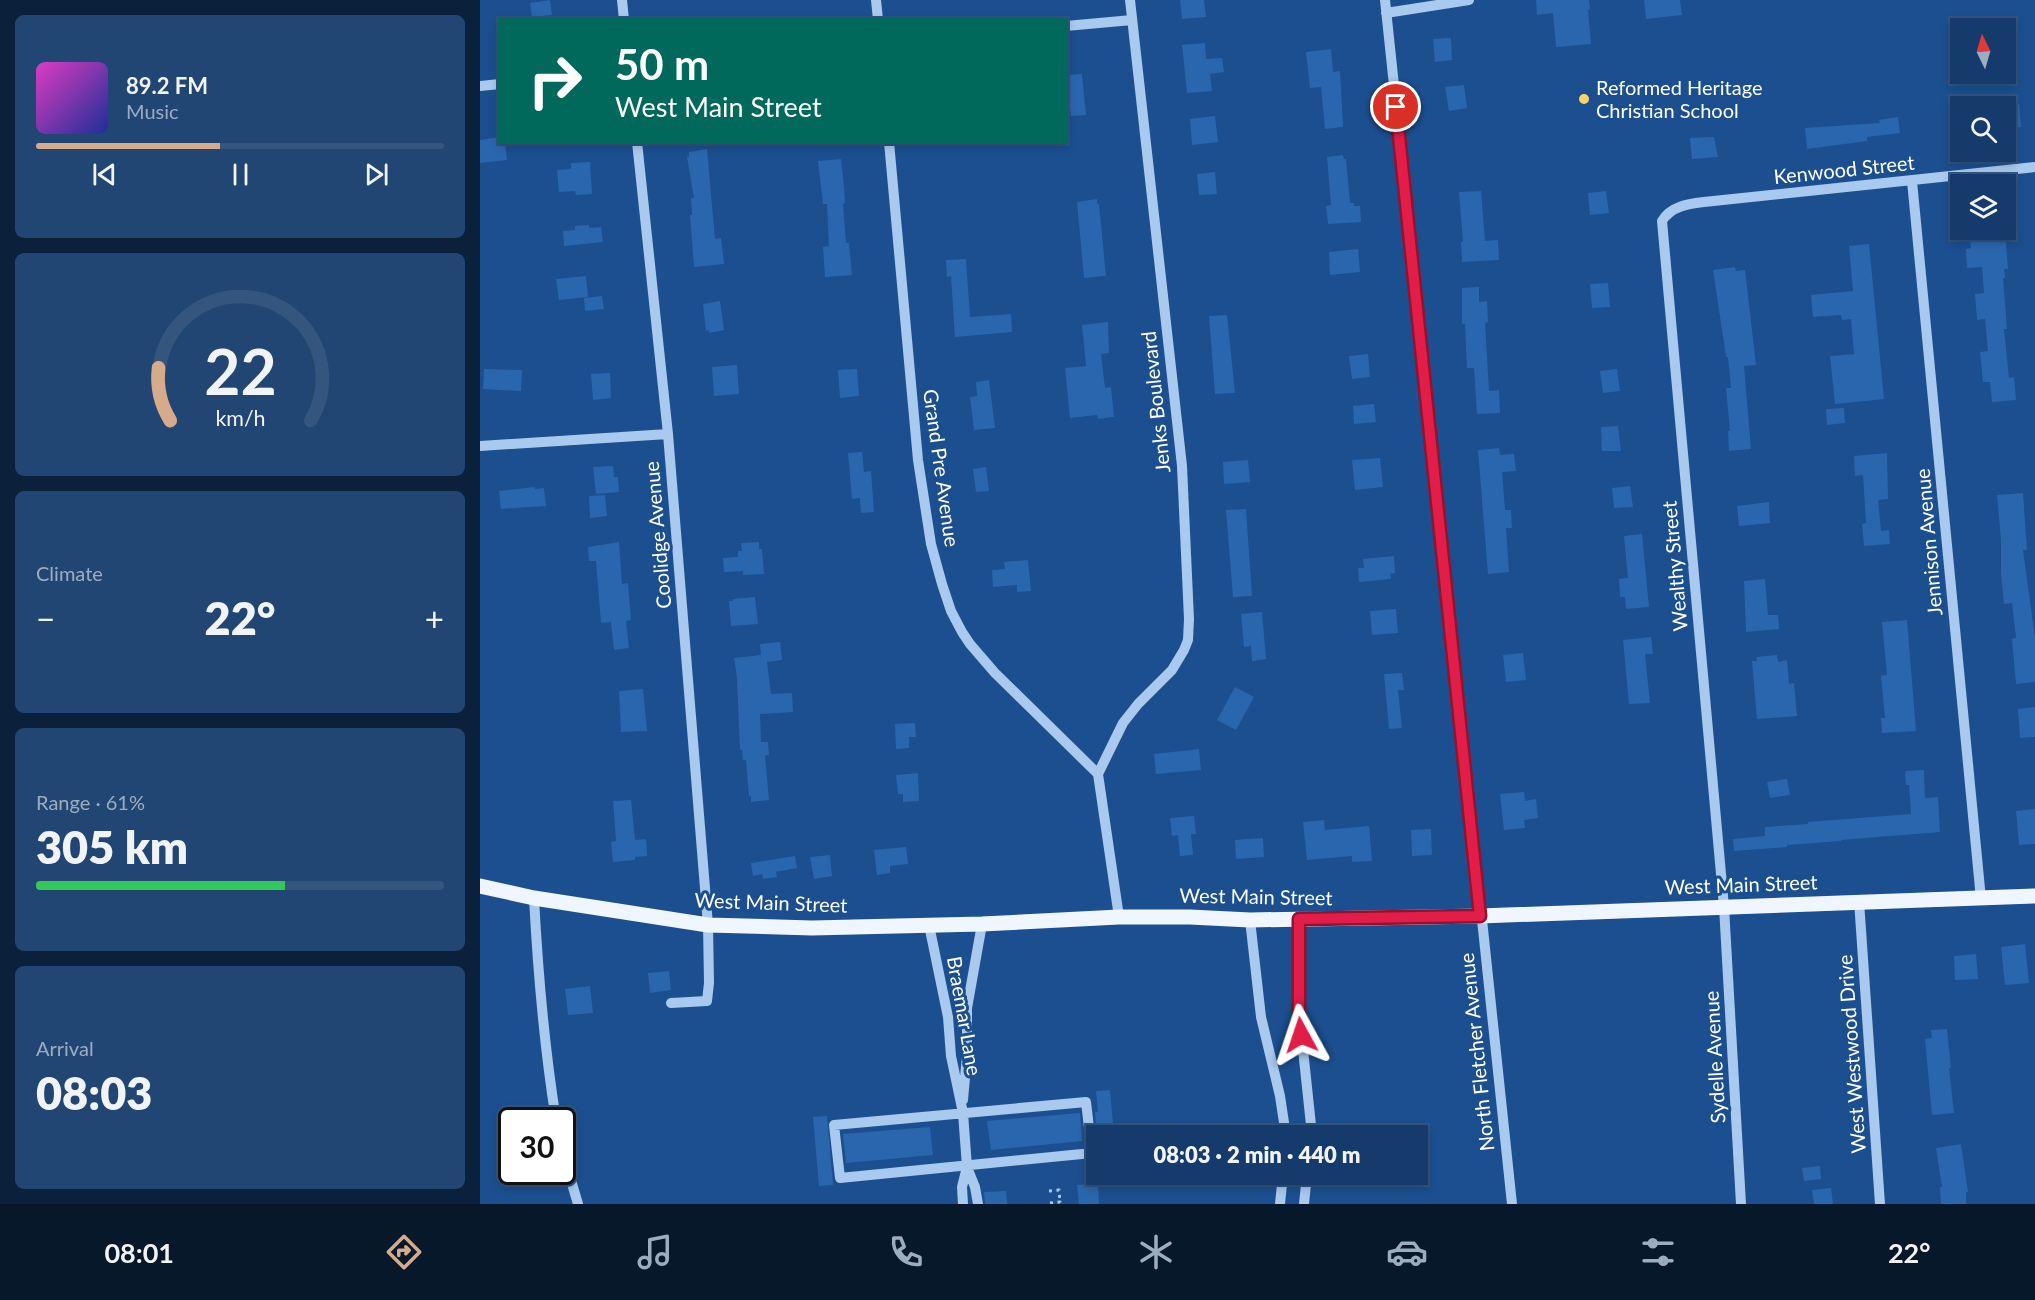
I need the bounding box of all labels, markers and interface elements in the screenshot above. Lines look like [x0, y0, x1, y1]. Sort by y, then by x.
north arrow [1950, 18, 2016, 84]
map controls [1950, 18, 2016, 240]
text: 50 m [615, 39, 709, 89]
icon: right [516, 42, 594, 120]
text: 89.2 FM [126, 72, 208, 99]
place label: Reformed Heritage Christian School [1596, 75, 1762, 122]
pin [1370, 81, 1421, 132]
text: West Main Street [615, 90, 822, 123]
icon: arrive [1379, 90, 1412, 123]
marker: Reformed Heritage Christian School [1577, 92, 1591, 106]
button: search [1950, 96, 2016, 162]
text: Music [126, 99, 179, 123]
street label: Kenwood Street [1772, 150, 1915, 188]
icon: previous [88, 158, 121, 191]
icon: pause [224, 158, 257, 191]
icon: next [360, 158, 393, 191]
button: layers [1950, 174, 2016, 240]
street label: Jenks Boulevard [1136, 330, 1174, 474]
text: 22 [204, 333, 276, 408]
street label: Grand Pre Avenue [919, 388, 965, 548]
text: km/h [215, 406, 265, 432]
street label: Coolidge Avenue [639, 460, 675, 610]
street label: Jennison Avenue [1910, 468, 1946, 617]
street label: Wealthy Street [1656, 500, 1692, 632]
text: Climate [36, 561, 103, 585]
text: 22° [205, 591, 275, 645]
text: − [36, 598, 55, 638]
text: + [425, 598, 444, 638]
text: Range · 61% [36, 790, 145, 814]
text: 305 km [36, 820, 188, 874]
street label: West Main Street [1664, 869, 1818, 899]
street label: West Main Street [1179, 883, 1333, 909]
street label: West Main Street [694, 887, 848, 917]
street label: North Fletcher Avenue [1454, 952, 1498, 1152]
street label: Braemar Lane [943, 954, 987, 1077]
street label: West Westwood Drive [1832, 954, 1870, 1154]
street label: Sydelle Avenue [1699, 990, 1729, 1124]
position arrow [1269, 1003, 1333, 1067]
text: Arrival [36, 1036, 94, 1060]
text: 08:03 [36, 1066, 152, 1120]
speed limit sign: 30 [498, 1107, 576, 1185]
text: 08:03 · 2 min · 440 m [1154, 1141, 1360, 1168]
icon: directions [383, 1231, 425, 1273]
icon: music [634, 1231, 676, 1273]
icon: phone [885, 1231, 927, 1273]
icon: climate [1135, 1231, 1177, 1273]
icon: car [1386, 1231, 1428, 1273]
icon: filters [1637, 1231, 1679, 1273]
text: 08:01 [104, 1236, 174, 1269]
text: 22° [1888, 1236, 1930, 1269]

